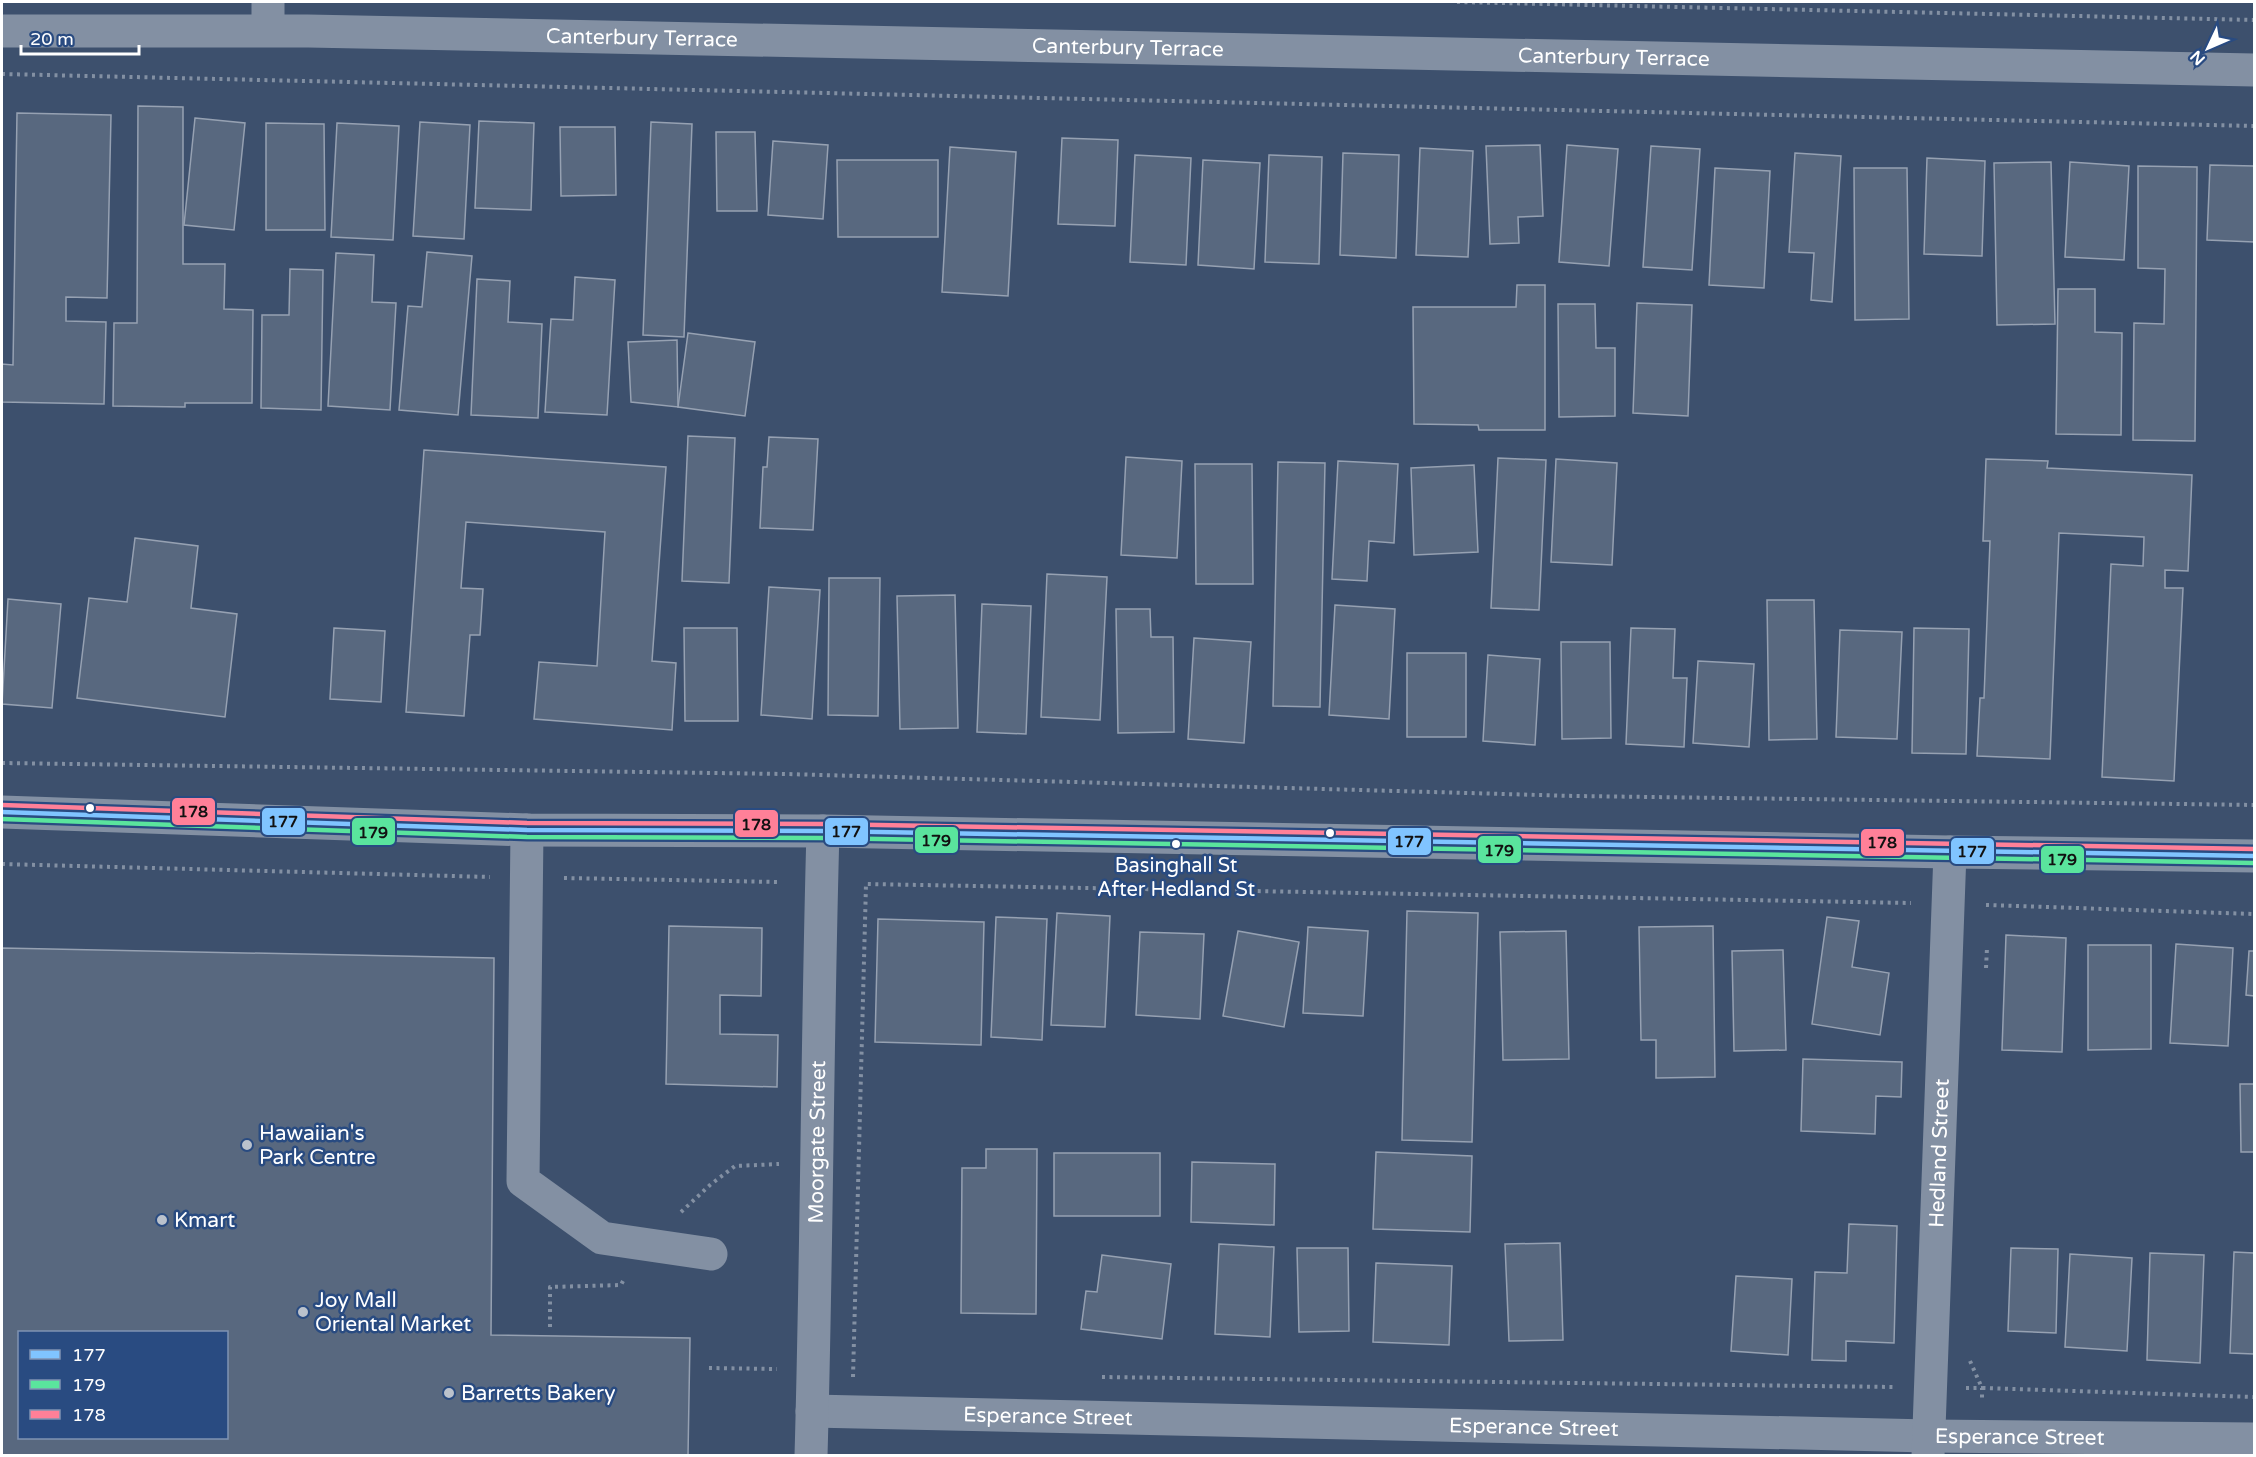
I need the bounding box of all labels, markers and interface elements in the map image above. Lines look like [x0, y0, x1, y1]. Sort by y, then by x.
scale bar [21, 18, 140, 56]
north arrow [2178, 18, 2238, 78]
street label: Canterbury Terrace [546, 24, 738, 53]
text: 20 m [30, 28, 74, 50]
street label: Canterbury Terrace [1032, 34, 1224, 62]
street label: Canterbury Terrace [1518, 43, 1710, 72]
text: N [2186, 46, 2210, 69]
line badge: 178 [171, 797, 216, 826]
unlabelled marker [84, 802, 96, 814]
text: 178 [178, 802, 208, 822]
line badge: 177 [261, 807, 306, 836]
line badge: 178 [734, 809, 779, 838]
text: 177 [268, 812, 298, 832]
text: 178 [741, 815, 771, 835]
line badge: 179 [351, 817, 396, 846]
line badge: 177 [824, 817, 869, 846]
text: 177 [831, 822, 861, 842]
text: 179 [358, 823, 388, 843]
line badge: 179 [914, 826, 959, 854]
unlabelled marker [1324, 827, 1336, 839]
line badge: 177 [1387, 827, 1432, 856]
line badge: 178 [1860, 828, 1905, 857]
text: 179 [921, 831, 951, 851]
text: 177 [1394, 832, 1424, 852]
text: 178 [1867, 833, 1897, 853]
line badge: 179 [1477, 835, 1522, 864]
line badge: 177 [1950, 837, 1995, 865]
marker: Basinghall St After Hedland St [1170, 838, 1182, 850]
text: 179 [1484, 841, 1514, 861]
text: 177 [1957, 842, 1987, 862]
line badge: 179 [2040, 845, 2085, 874]
text: 179 [2047, 850, 2077, 870]
place label: Basinghall St After Hedland St [1097, 854, 1255, 902]
street label: Moorgate Street [804, 1060, 831, 1224]
street label: Hedland Street [1924, 1078, 1955, 1228]
place label: Hawaiian's Park Centre [259, 1121, 376, 1170]
marker: Hawaiian's Park Centre [240, 1138, 254, 1152]
place label: Kmart [174, 1208, 235, 1233]
marker: Kmart [155, 1213, 169, 1227]
place label: Joy Mall Oriental Market [315, 1288, 471, 1337]
marker: Joy Mall Oriental Market [296, 1305, 310, 1319]
legend [18, 1331, 228, 1439]
text: 177 [72, 1344, 106, 1366]
text: 179 [72, 1374, 106, 1396]
place label: Barretts Bakery [461, 1381, 615, 1406]
marker: Barretts Bakery [442, 1386, 456, 1400]
street label: Esperance Street [963, 1402, 1133, 1431]
text: 178 [72, 1404, 106, 1426]
street label: Esperance Street [1449, 1413, 1619, 1442]
street label: Esperance Street [1935, 1424, 2105, 1451]

